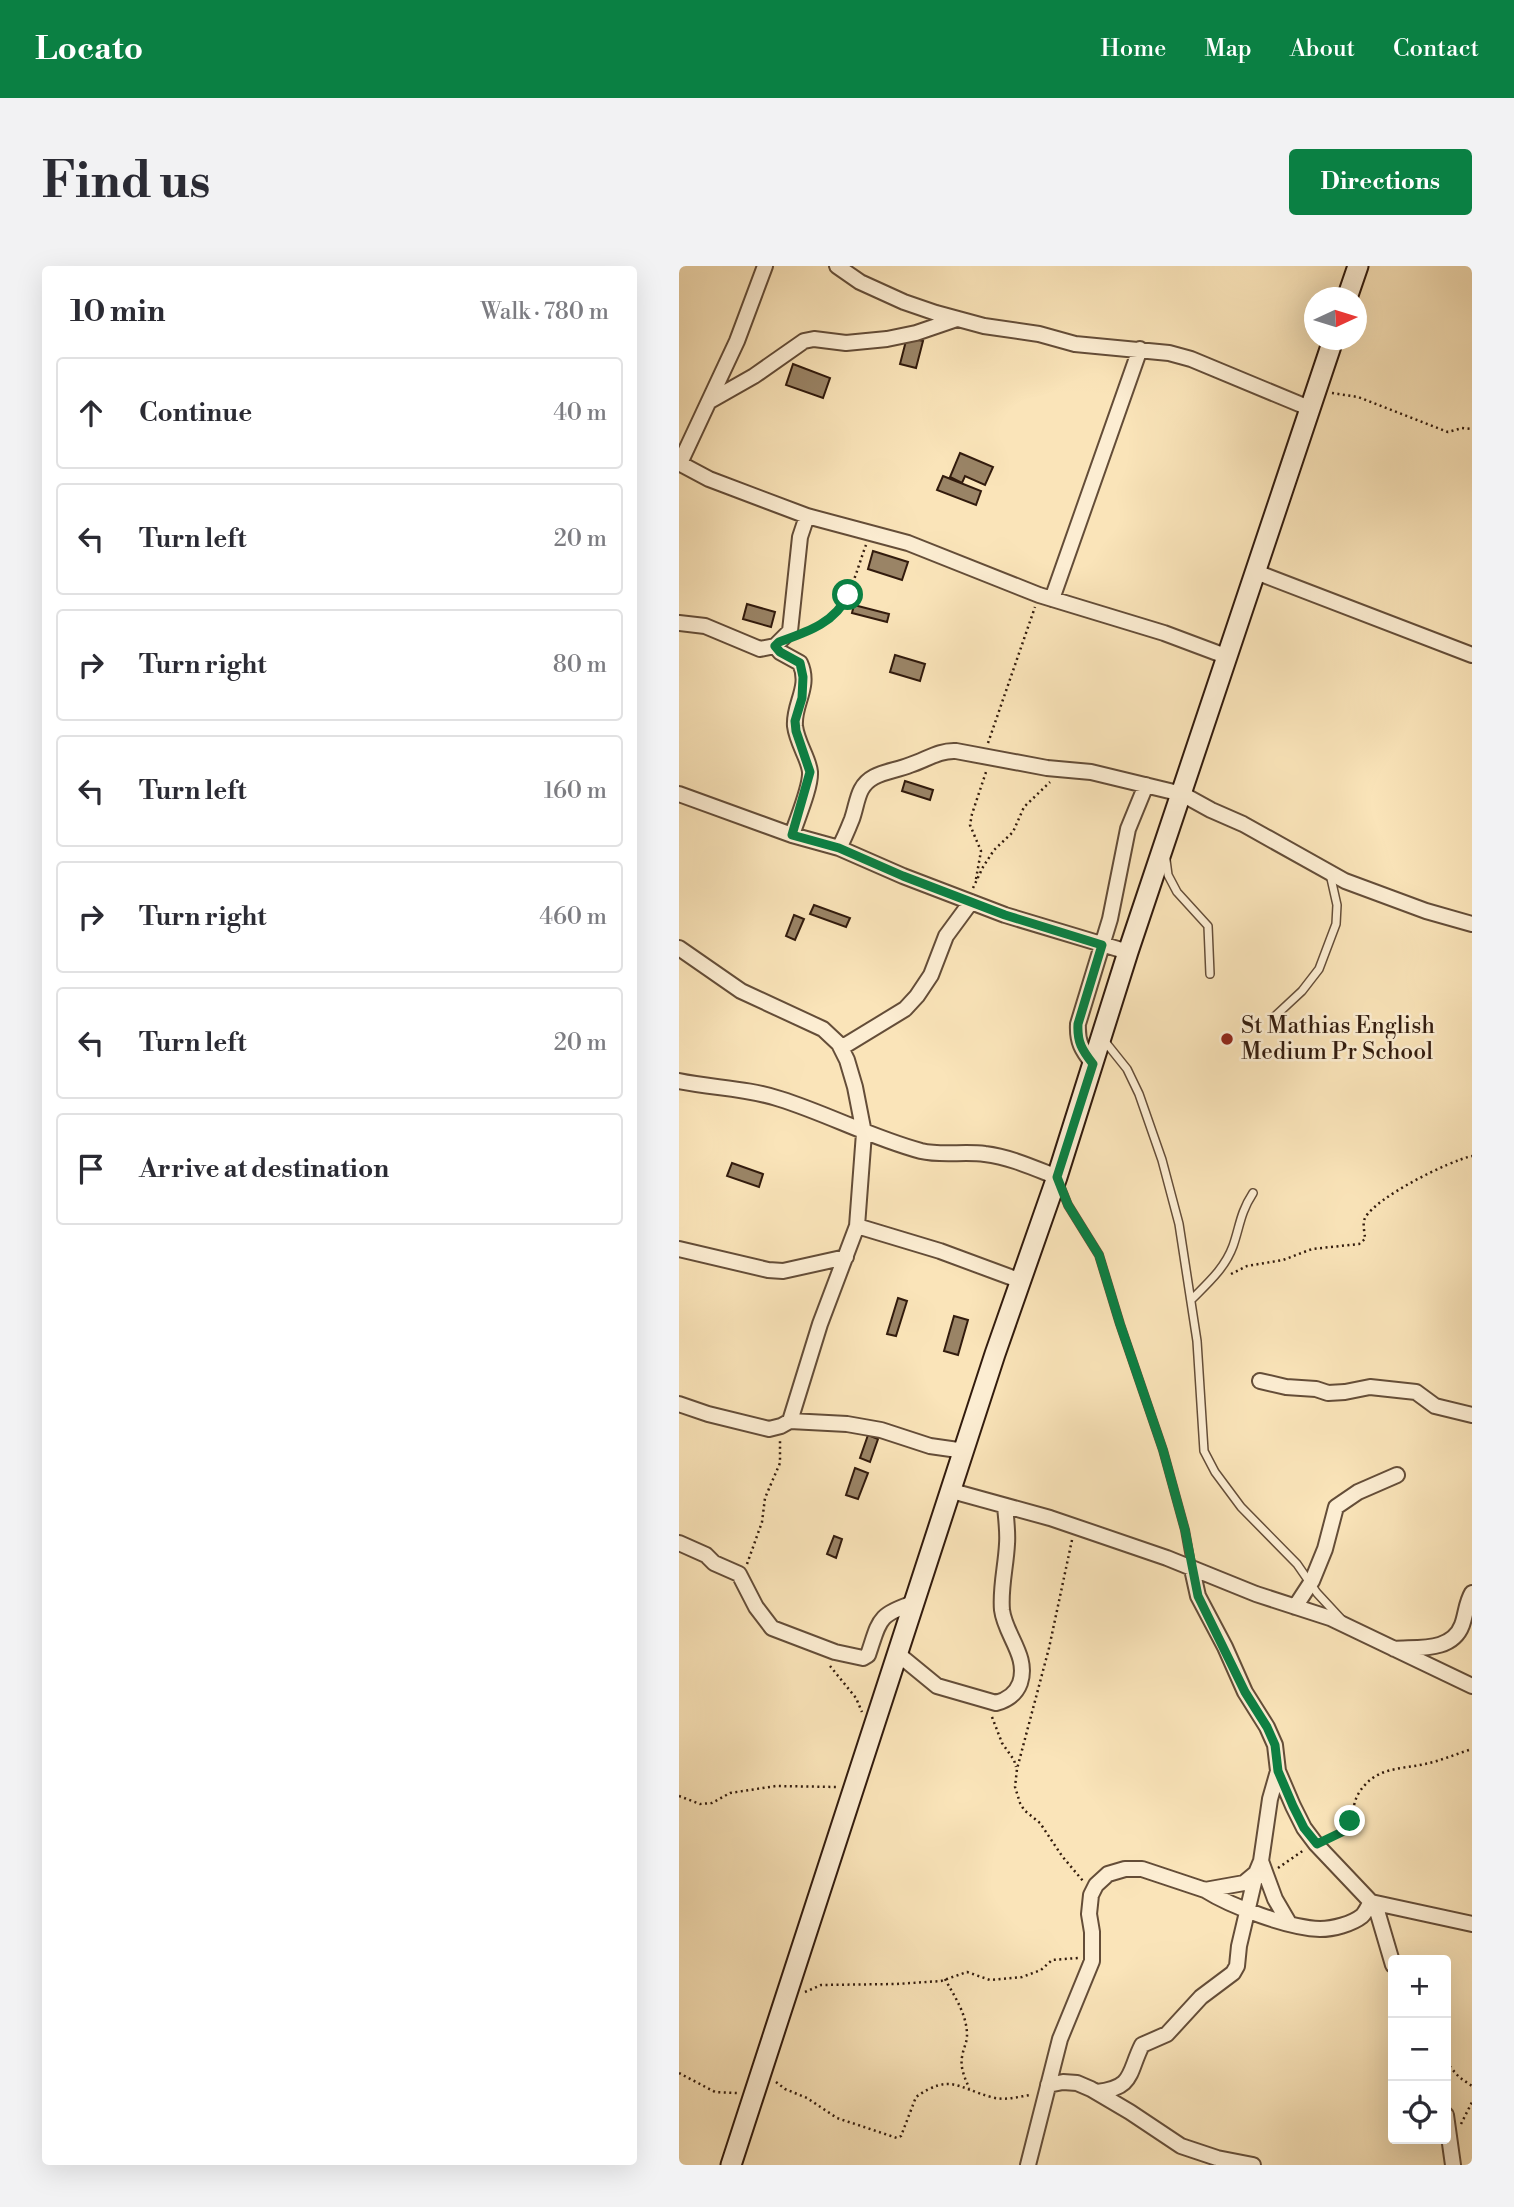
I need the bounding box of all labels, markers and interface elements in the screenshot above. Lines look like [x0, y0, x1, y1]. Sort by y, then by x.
text: Locato [35, 29, 143, 70]
text: Home [1101, 34, 1166, 64]
text: Map [1204, 34, 1252, 64]
text: About [1290, 34, 1355, 64]
text: Contact [1393, 34, 1479, 64]
button: Directions [1289, 149, 1472, 215]
text: Find us [42, 152, 211, 213]
north arrow [1304, 287, 1367, 350]
text: 10 min [70, 293, 165, 331]
text: Walk · 780 m [480, 298, 609, 326]
icon: ahead [72, 394, 110, 432]
text: Continue [139, 397, 252, 429]
text: 40 m [553, 399, 607, 427]
icon: left [72, 520, 110, 558]
text: Turn left [139, 523, 247, 555]
text: 20 m [554, 525, 607, 553]
route start [832, 579, 863, 610]
icon: right [72, 646, 110, 684]
text: Turn right [139, 649, 267, 681]
text: 80 m [553, 651, 607, 679]
icon: left [72, 772, 110, 810]
text: Turn left [139, 775, 247, 807]
text: 160 m [544, 777, 607, 805]
icon: right [72, 898, 110, 936]
text: Turn right [139, 901, 267, 933]
text: 460 m [539, 903, 607, 931]
place label: St Mathias English Medium Pr School [1241, 1012, 1435, 1066]
icon: left [72, 1024, 110, 1062]
text: Turn left [139, 1027, 247, 1059]
text: 20 m [554, 1029, 607, 1057]
marker: St Mathias English Medium Pr School [1219, 1031, 1235, 1047]
icon: arrive [72, 1150, 110, 1188]
text: Arrive at destination [139, 1153, 389, 1185]
route end [1334, 1805, 1365, 1836]
map controls [1388, 1955, 1451, 2144]
button: + [1388, 1955, 1451, 2018]
button: − [1388, 2018, 1451, 2081]
button: locate [1388, 2081, 1451, 2144]

